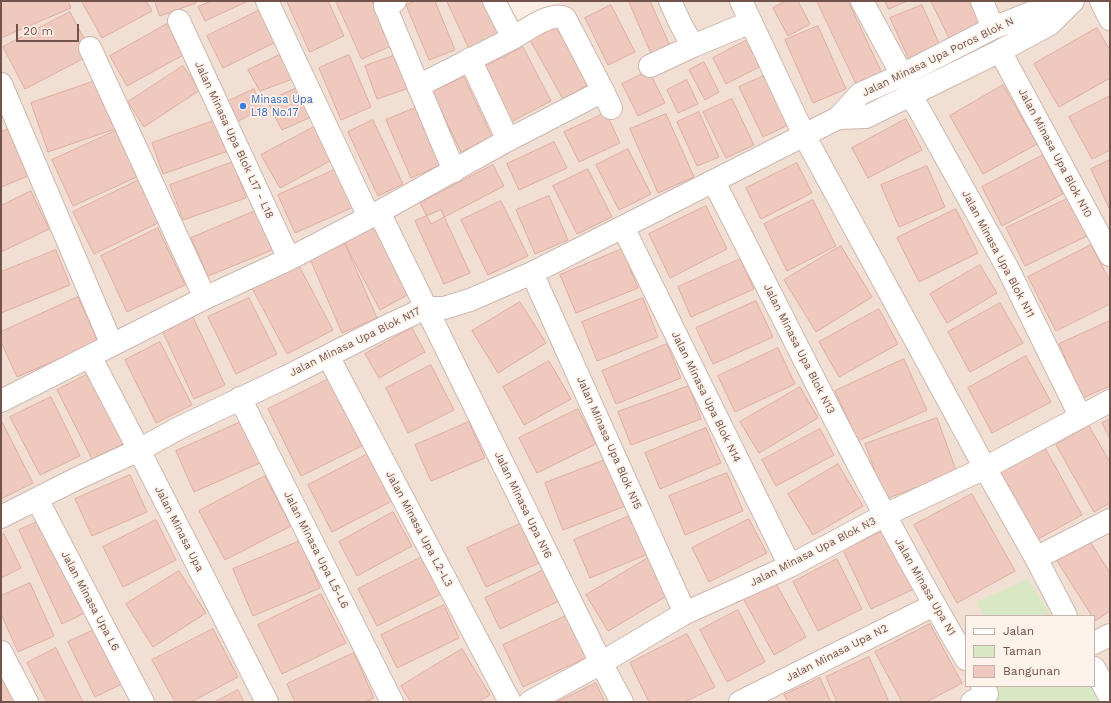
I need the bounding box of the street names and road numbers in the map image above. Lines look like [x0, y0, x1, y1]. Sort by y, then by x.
street label: Jalan Minasa Upa Poros Blok N [860, 14, 1016, 100]
street label: Jalan Minasa Upa Blok L17 - L18 [192, 59, 276, 221]
street label: Jalan Minasa Upa Blok N10 [1015, 86, 1095, 220]
street label: Jalan Minasa Upa Blok N11 [959, 188, 1037, 320]
street label: Jalan Minasa Upa Blok N13 [760, 282, 838, 416]
street label: Jalan Minasa Upa Blok N17 [287, 305, 423, 379]
street label: Jalan Minasa Upa Blok N14 [668, 329, 744, 465]
street label: Jalan Minasa Upa Blok N15 [574, 375, 644, 511]
street label: Jalan Minasa Upa N16 [491, 449, 555, 561]
street label: Jalan Minasa Upa L2-L3 [383, 469, 455, 589]
street label: Jalan Minasa Upa [152, 484, 206, 574]
street label: Jalan Minasa Upa L5-L6 [281, 489, 351, 611]
street label: Jalan Minasa Upa Blok N3 [748, 514, 878, 590]
street label: Jalan Minasa Upa N1 [892, 536, 958, 638]
street label: Jalan Minasa Upa L6 [58, 549, 122, 653]
street label: Jalan Minasa Upa N2 [784, 622, 890, 684]

